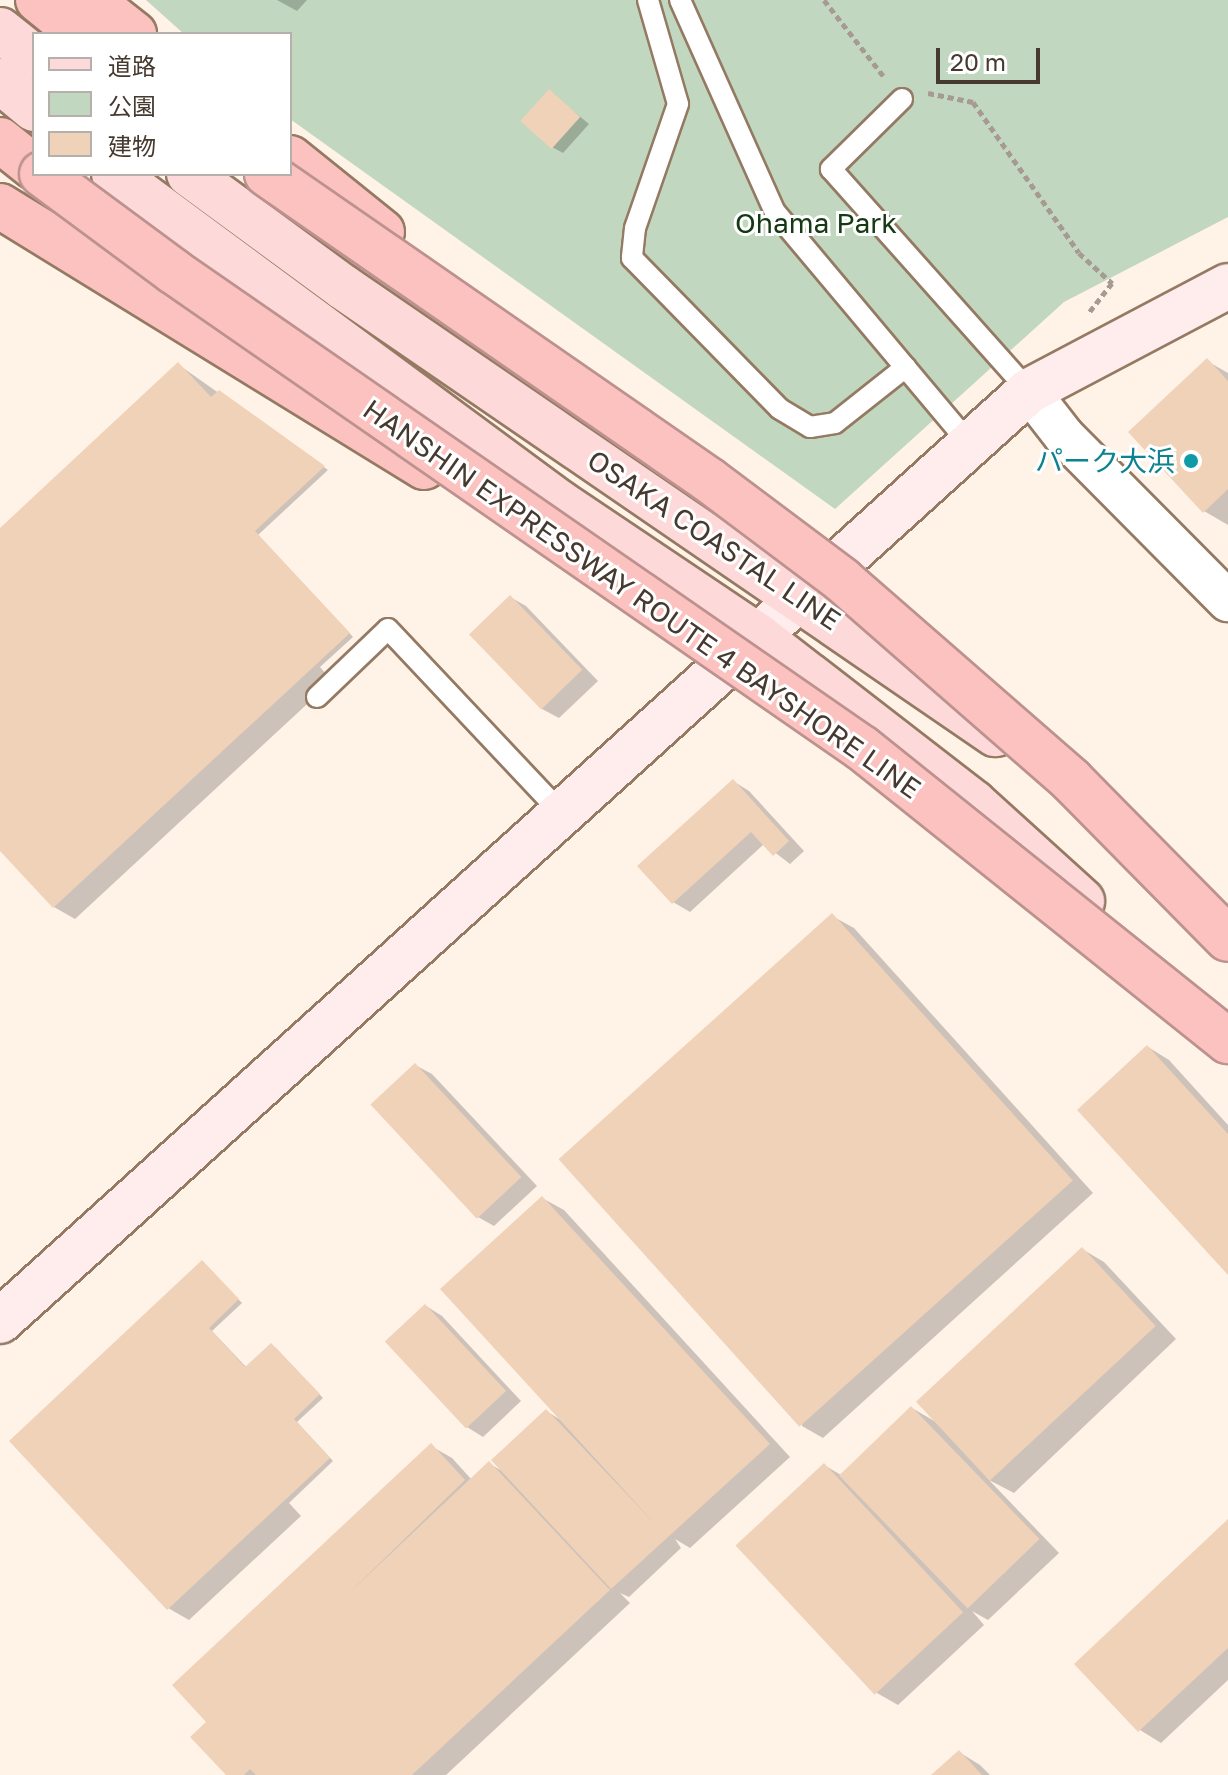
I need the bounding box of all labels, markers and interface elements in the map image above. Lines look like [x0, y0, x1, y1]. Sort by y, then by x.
legend [32, 32, 292, 176]
scale bar [940, 32, 1044, 82]
text: 20 m [950, 47, 1006, 76]
text: 道路 [108, 51, 156, 80]
text: 公園 [108, 91, 156, 120]
text: 建物 [108, 131, 156, 160]
park label: Ohama Park [735, 206, 897, 240]
street label: HANSHIN EXPRESSWAY ROUTE 4 BAYSHORE LINE [357, 392, 927, 806]
street label: OSAKA COASTAL LINE [581, 443, 847, 637]
place label: パーク大浜 [1035, 444, 1175, 478]
marker: パーク大浜 [1182, 452, 1200, 470]

